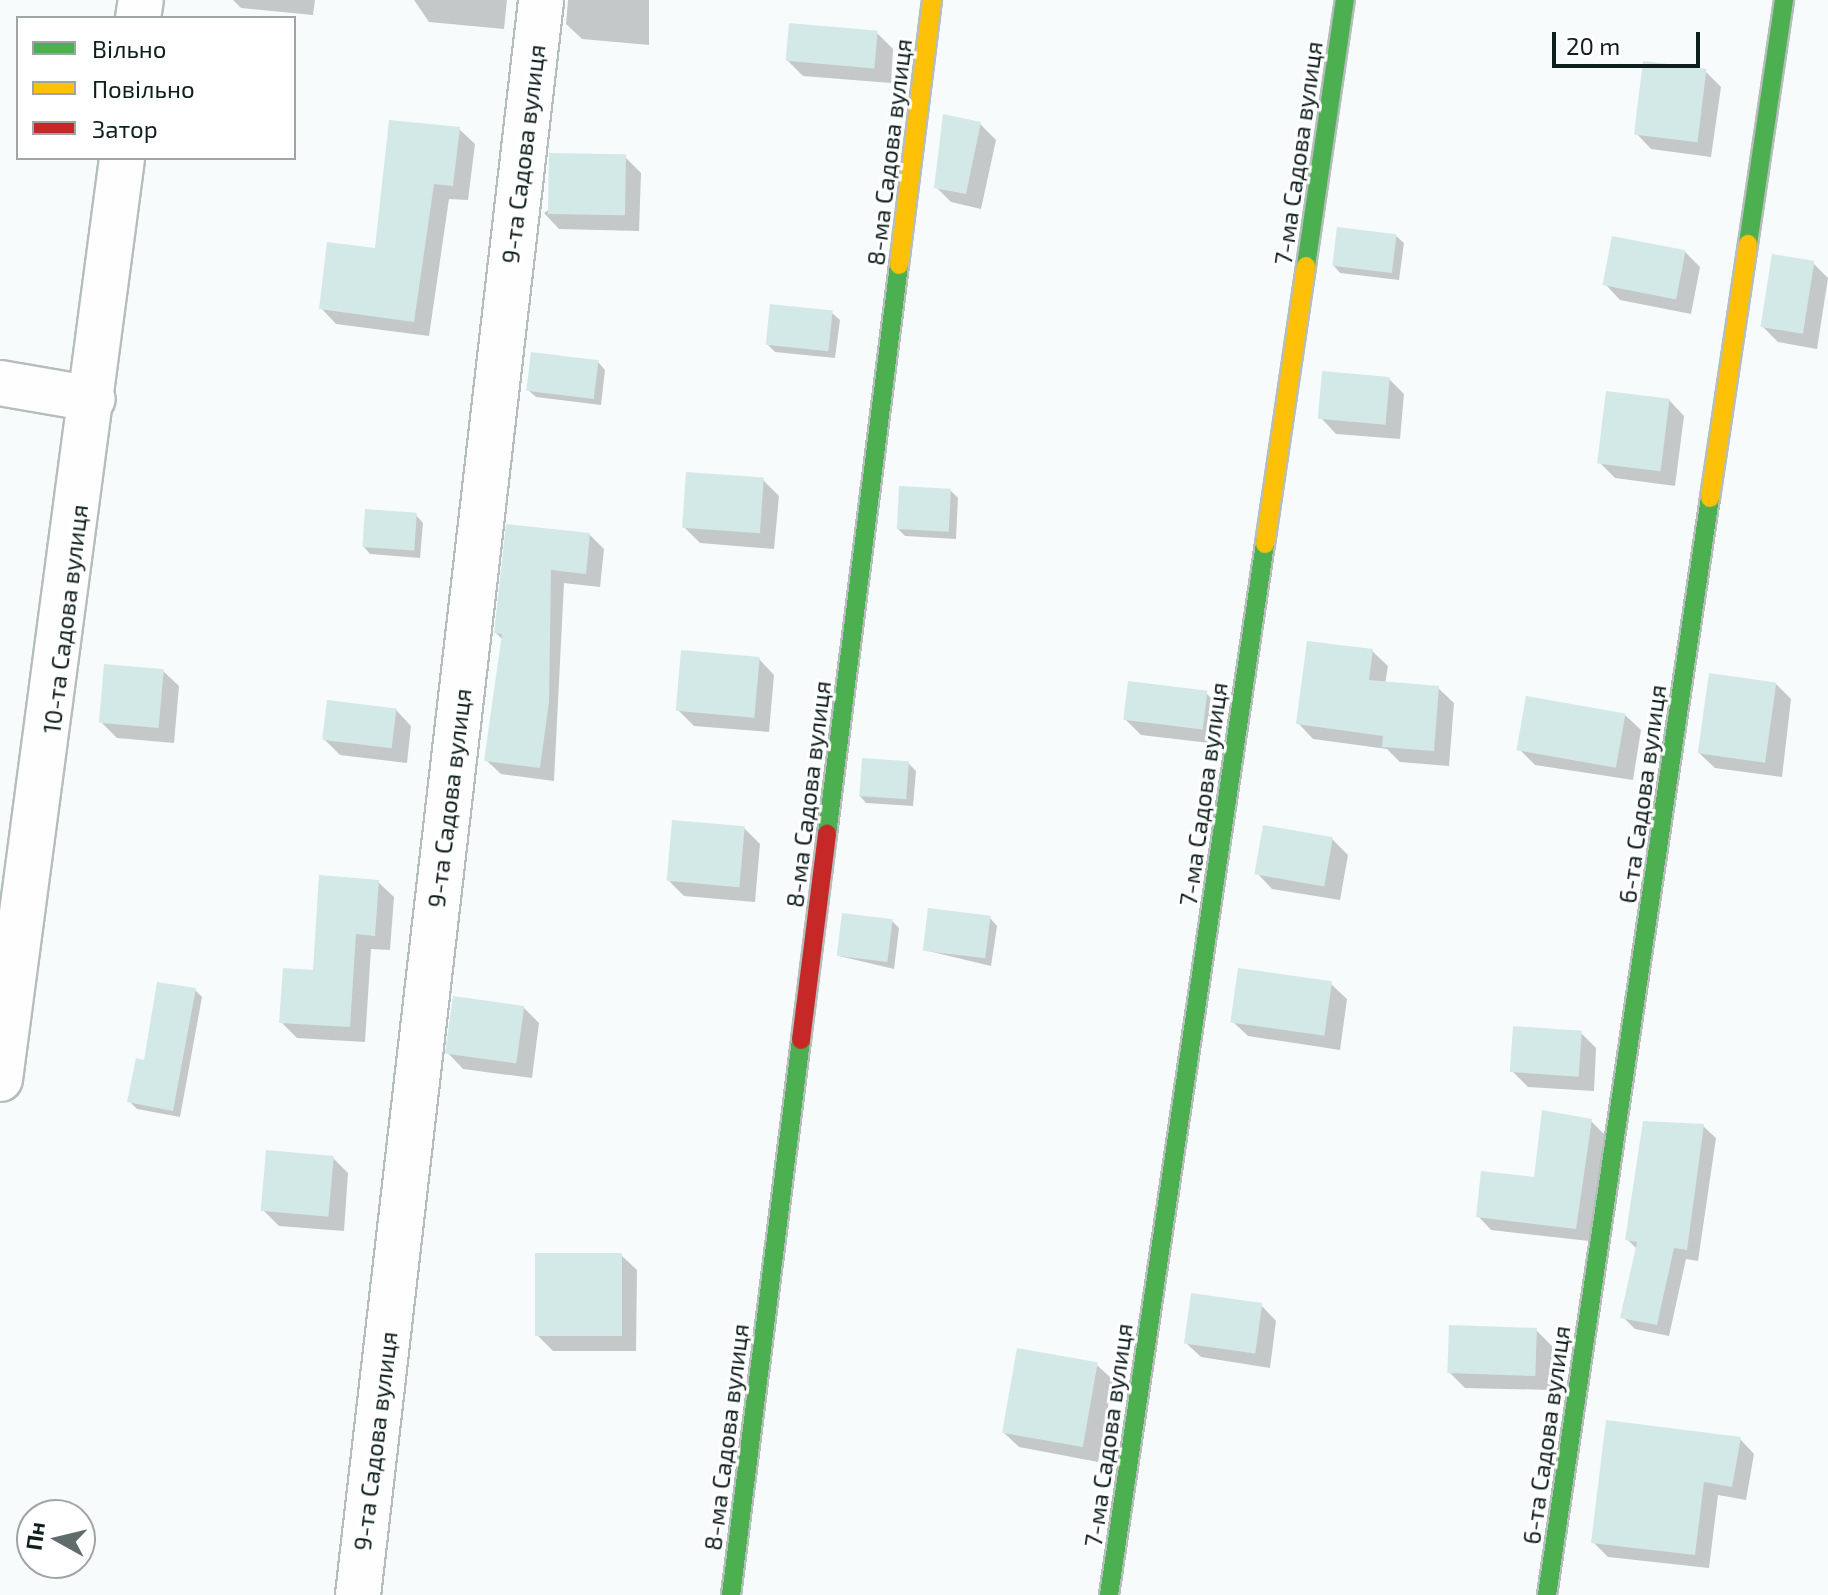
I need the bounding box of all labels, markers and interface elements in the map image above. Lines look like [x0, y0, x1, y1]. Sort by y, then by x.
legend [16, 16, 296, 160]
scale bar [1556, 16, 1704, 66]
text: 20 m [1566, 31, 1620, 60]
text: Вільно [92, 34, 166, 63]
street label: 8-ма Садова вулиця [861, 37, 917, 267]
street label: 7-ма Садова вулиця [1268, 39, 1328, 267]
street label: 9-та Садова вулиця [495, 43, 551, 265]
text: Повільно [92, 74, 195, 103]
text: Затор [92, 114, 158, 143]
street label: 10-та Садова вулиця [37, 503, 93, 735]
street label: 8-ма Садова вулиця [780, 679, 836, 909]
street label: 7-ма Садова вулиця [1173, 680, 1233, 908]
street label: 6-та Садова вулиця [1612, 683, 1672, 905]
street label: 9-та Садова вулиця [421, 687, 477, 909]
street label: 7-ма Садова вулиця [1078, 1321, 1138, 1549]
street label: 8-ма Садова вулиця [698, 1322, 754, 1552]
street label: 6-та Садова вулиця [1516, 1324, 1576, 1546]
street label: 9-та Садова вулиця [347, 1330, 403, 1552]
north arrow [16, 1499, 96, 1579]
text: Пн [19, 1520, 49, 1552]

